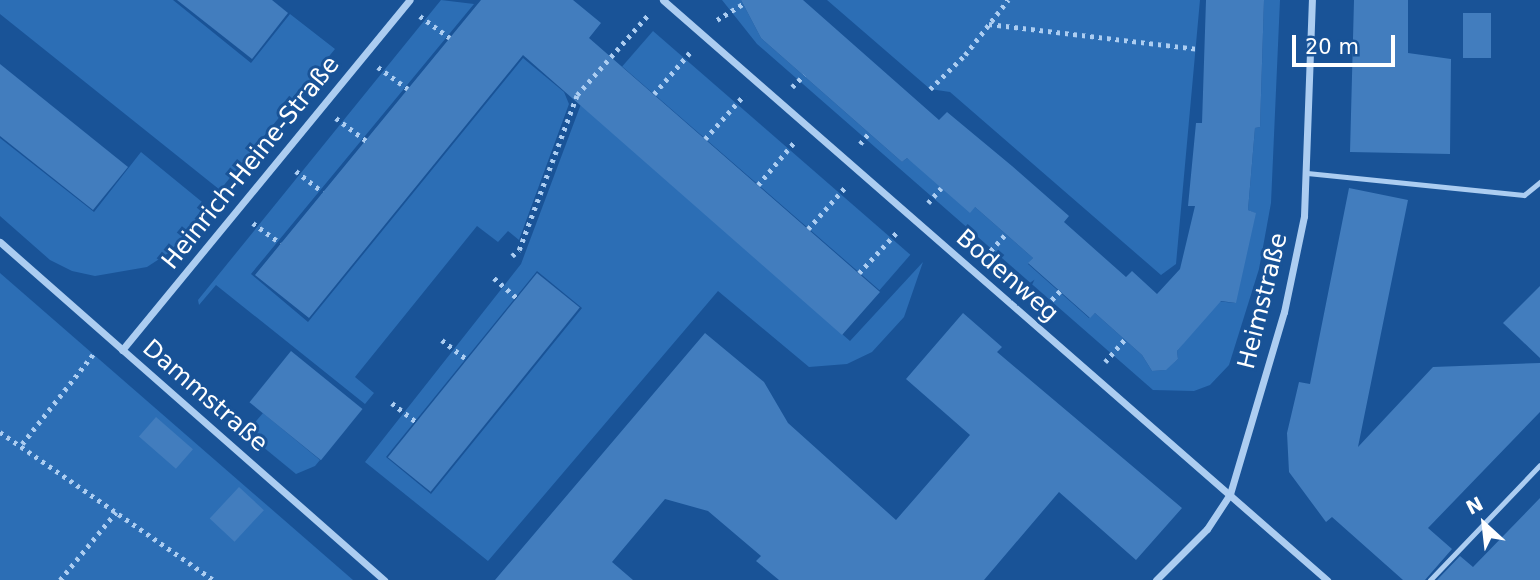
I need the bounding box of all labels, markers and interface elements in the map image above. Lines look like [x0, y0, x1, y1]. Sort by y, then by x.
scale bar [1295, 21, 1398, 65]
text: 20 m [1305, 35, 1359, 59]
street label: Heinrich-Heine-Straße [156, 51, 346, 275]
street label: Bodenweg [950, 224, 1064, 328]
street label: Heimstraße [1232, 230, 1294, 372]
street label: Dammstraße [137, 334, 273, 458]
north arrow [1449, 489, 1519, 559]
text: N [1462, 492, 1487, 519]

